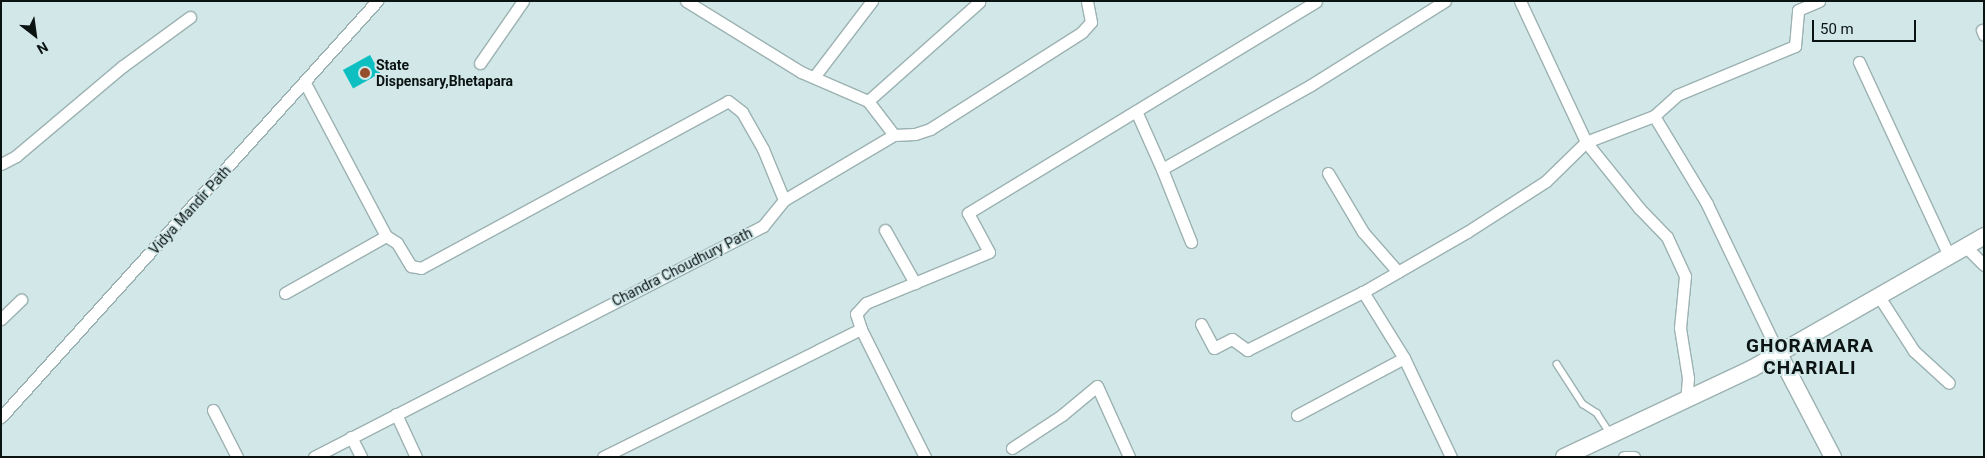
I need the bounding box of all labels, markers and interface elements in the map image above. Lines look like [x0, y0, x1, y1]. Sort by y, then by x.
north arrow [10, 10, 60, 60]
scale bar [1815, 10, 1919, 42]
text: 50 m [1820, 20, 1854, 38]
text: N [34, 39, 51, 57]
place label: State Dispensary,Bhetapara [376, 57, 513, 90]
marker: State Dispensary,Bhetapara [358, 66, 372, 80]
street label: Vidya Mandir Path [146, 162, 234, 258]
street label: Chandra Choudhury Path [609, 224, 755, 310]
district label: GHORAMARA CHARIALI [1745, 335, 1875, 379]

